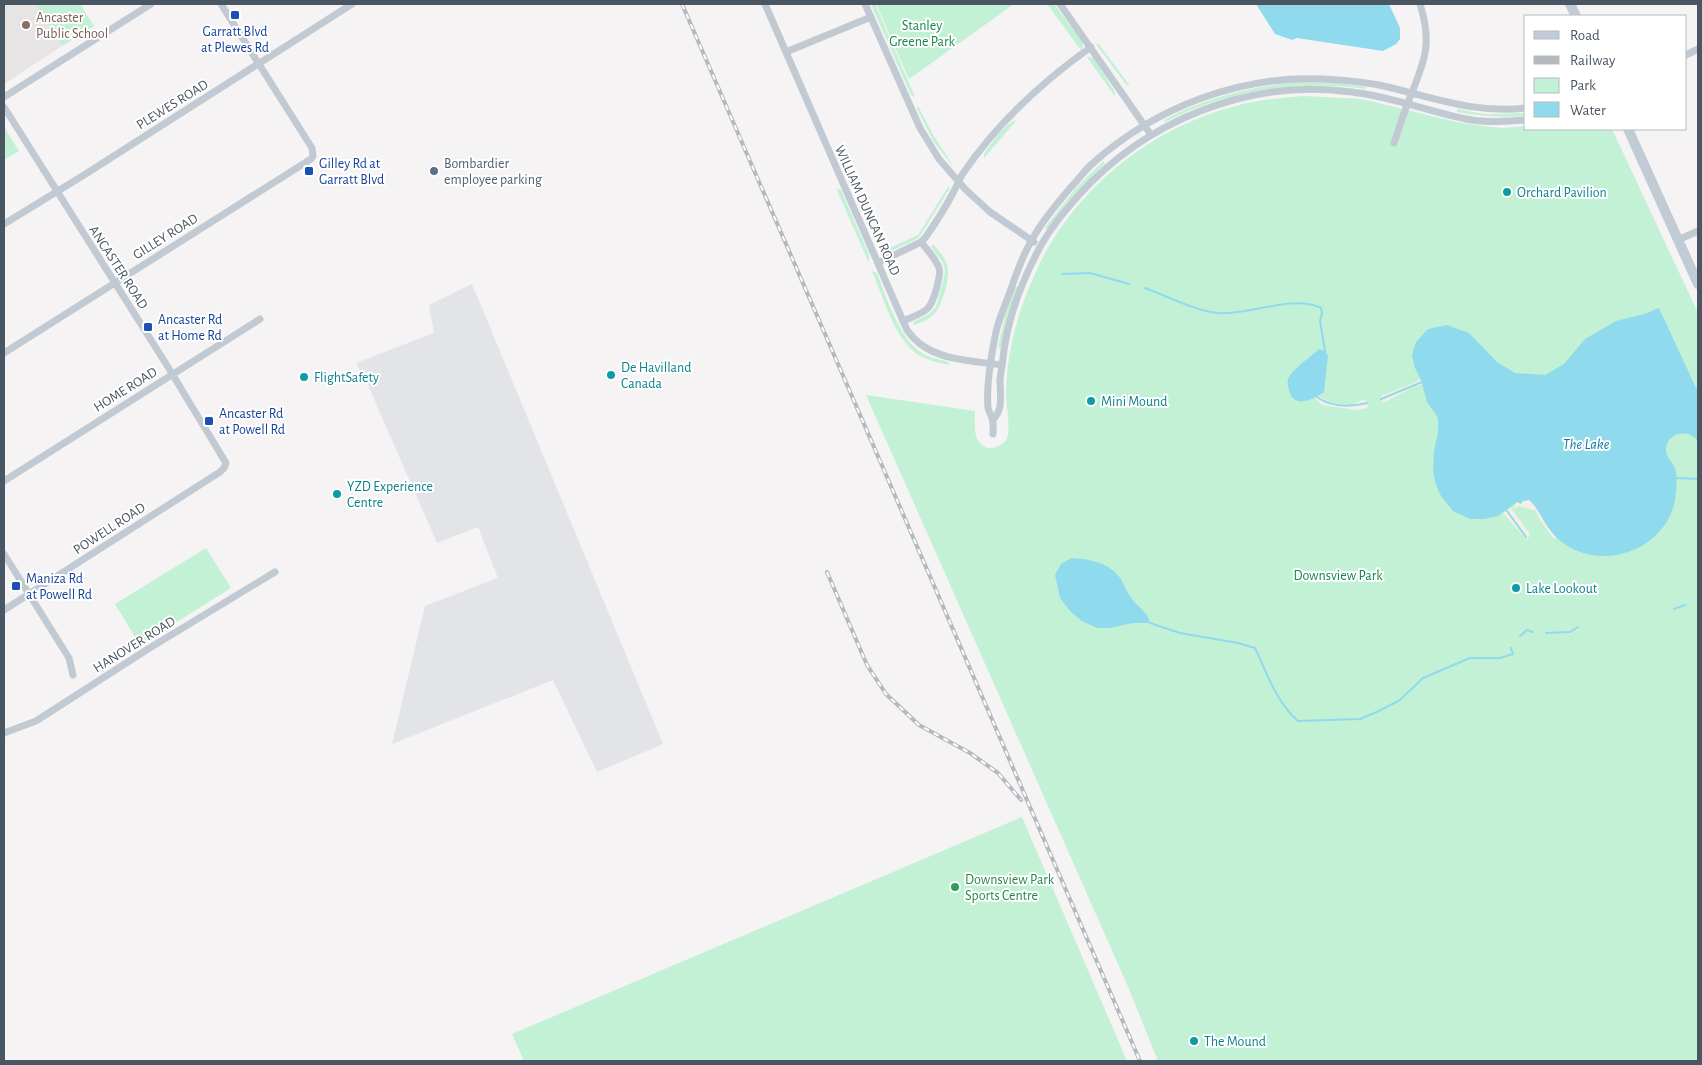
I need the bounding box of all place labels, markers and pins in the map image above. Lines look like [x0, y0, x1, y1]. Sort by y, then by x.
marker: Garratt Blvd at Plewes Rd [229, 9, 241, 21]
place label: Ancaster Public School [36, 11, 108, 41]
marker: Ancaster Public School [20, 19, 32, 31]
place label: Garratt Blvd at Plewes Rd [201, 25, 269, 55]
place label: Gilley Rd at Garratt Blvd [319, 157, 384, 187]
place label: Bombardier employee parking [444, 157, 542, 187]
marker: Gilley Rd at Garratt Blvd [303, 165, 315, 177]
marker: Bombardier employee parking [428, 165, 440, 177]
marker: Orchard Pavilion [1501, 186, 1513, 198]
place label: Orchard Pavilion [1517, 186, 1607, 200]
place label: Ancaster Rd at Home Rd [158, 313, 222, 343]
marker: Ancaster Rd at Home Rd [142, 321, 154, 333]
place label: De Havilland Canada [621, 361, 691, 391]
marker: De Havilland Canada [605, 369, 617, 381]
marker: FlightSafety [298, 371, 310, 383]
place label: FlightSafety [314, 371, 379, 385]
marker: Mini Mound [1085, 395, 1097, 407]
place label: Mini Mound [1101, 395, 1167, 409]
place label: Ancaster Rd at Powell Rd [219, 407, 285, 437]
marker: Ancaster Rd at Powell Rd [203, 415, 215, 427]
place label: YZD Experience Centre [347, 480, 433, 510]
marker: YZD Experience Centre [331, 488, 343, 500]
place label: Maniza Rd at Powell Rd [26, 572, 92, 602]
marker: Maniza Rd at Powell Rd [10, 580, 22, 592]
marker: Lake Lookout [1510, 582, 1522, 594]
place label: Lake Lookout [1526, 582, 1598, 596]
place label: Downsview Park Sports Centre [965, 873, 1055, 903]
marker: Downsview Park Sports Centre [949, 881, 961, 893]
marker: The Mound [1188, 1035, 1200, 1047]
place label: The Mound [1204, 1035, 1266, 1049]

